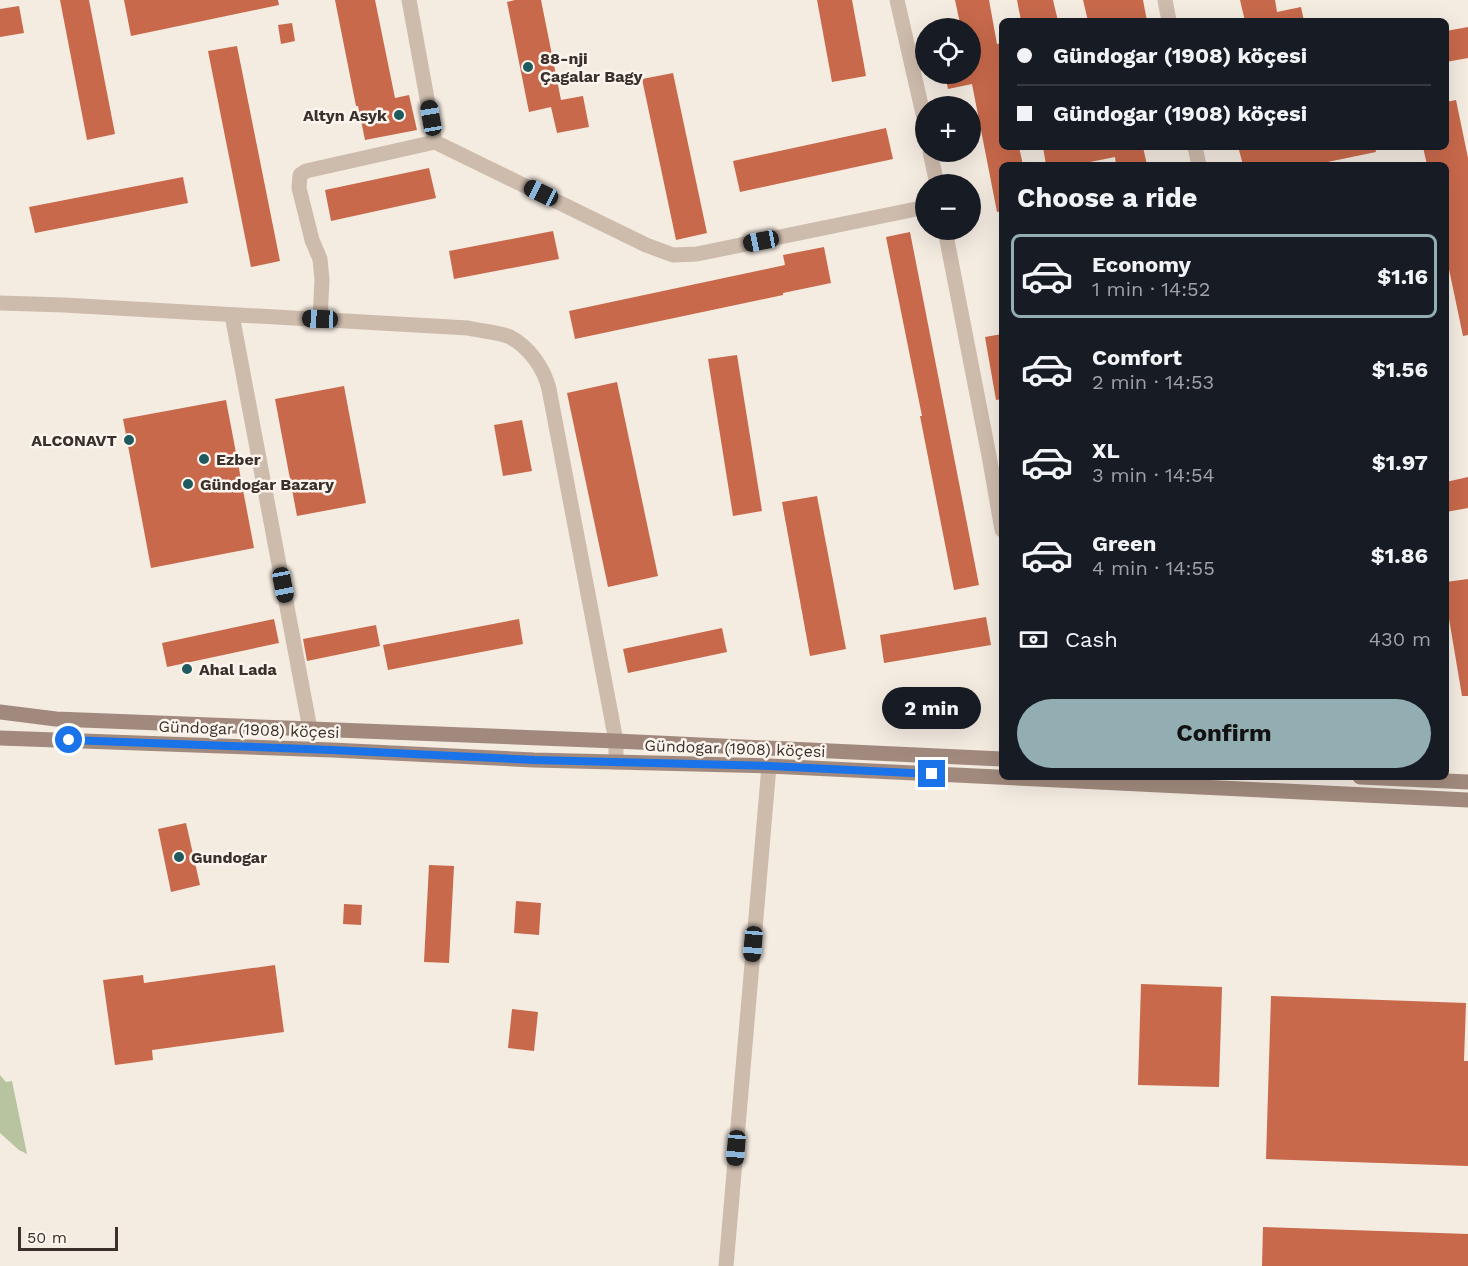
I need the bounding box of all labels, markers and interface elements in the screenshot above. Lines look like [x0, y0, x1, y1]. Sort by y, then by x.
map controls [915, 18, 981, 240]
button: locate [915, 18, 981, 84]
text: Gündogar (1908) köçesi [1053, 43, 1307, 68]
place label: 88-nji Çagalar Bagy [540, 49, 644, 86]
marker: 88-nji Çagalar Bagy [521, 60, 535, 74]
button: + [915, 96, 981, 162]
car [419, 99, 443, 137]
text: Gündogar (1908) köçesi [1053, 101, 1307, 126]
place label: Altyn Asyk [303, 106, 387, 125]
marker: Altyn Asyk [392, 108, 406, 122]
button: − [915, 174, 981, 240]
car [521, 177, 561, 209]
text: Choose a ride [1017, 182, 1197, 214]
car [742, 229, 780, 253]
icon: car [1020, 249, 1074, 303]
text: Economy [1092, 252, 1191, 277]
text: $1.16 [1377, 264, 1428, 289]
text: 1 min · 14:52 [1092, 277, 1210, 301]
car [302, 309, 338, 329]
icon: car [1020, 342, 1074, 396]
text: Comfort [1092, 345, 1182, 370]
text: $1.56 [1372, 357, 1428, 382]
text: 2 min · 14:53 [1092, 370, 1214, 394]
place label: ALCONAVT [31, 431, 118, 450]
marker: ALCONAVT [122, 433, 136, 447]
icon: car [1020, 435, 1074, 489]
text: XL [1092, 438, 1120, 463]
place label: Ezber [216, 450, 261, 469]
text: $1.97 [1372, 450, 1428, 475]
marker: Ezber [197, 452, 211, 466]
text: 3 min · 14:54 [1092, 463, 1215, 487]
place label: Gündogar Bazary [200, 475, 335, 494]
marker: Gündogar Bazary [181, 477, 195, 491]
icon: car [1020, 528, 1074, 582]
text: Green [1092, 531, 1156, 556]
text: $1.86 [1371, 543, 1428, 568]
text: 4 min · 14:55 [1092, 556, 1215, 580]
car [271, 566, 295, 604]
icon: cash [1017, 623, 1050, 656]
text: Cash [1065, 627, 1118, 652]
text: 430 m [1369, 627, 1431, 651]
place label: Ahal Lada [199, 660, 277, 679]
marker: Ahal Lada [180, 662, 194, 676]
callout: 2 min [882, 687, 982, 729]
text: 2 min [904, 696, 959, 720]
button: Confirm [1017, 699, 1431, 768]
street label: Gündogar (1908) köçesi [158, 717, 340, 742]
route start [55, 726, 82, 753]
street label: Gündogar (1908) köçesi [644, 736, 826, 761]
route end [918, 760, 945, 787]
place label: Gundogar [191, 848, 267, 867]
marker: Gundogar [172, 850, 186, 864]
car [742, 925, 764, 963]
car [725, 1129, 747, 1167]
scale bar [18, 1224, 118, 1252]
text: 50 m [27, 1228, 67, 1247]

